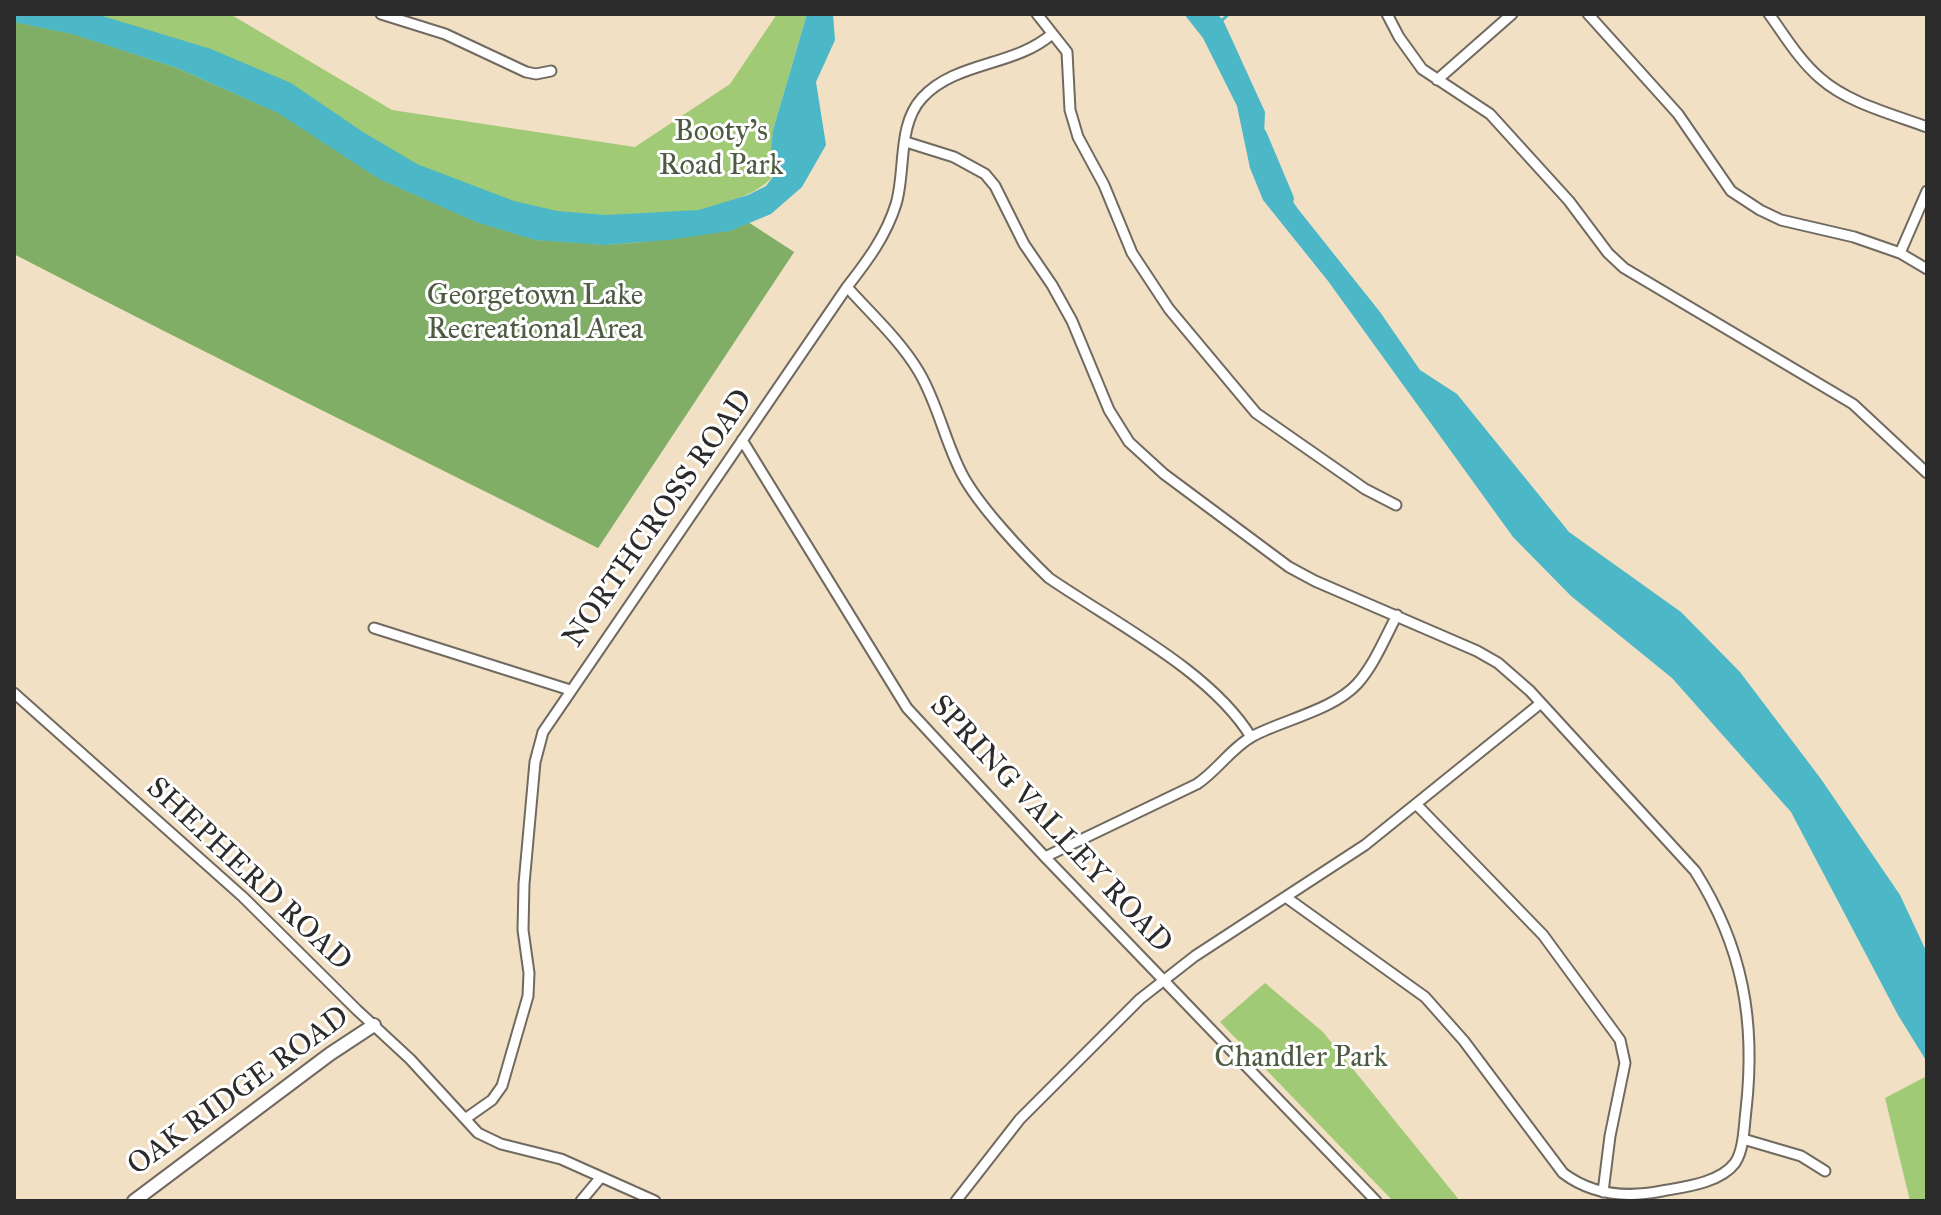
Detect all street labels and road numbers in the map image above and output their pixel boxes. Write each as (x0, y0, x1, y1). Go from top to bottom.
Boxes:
street label: NORTHCROSS ROAD (556, 383, 762, 655)
street label: SPRING VALLEY ROAD (921, 689, 1179, 961)
street label: SHEPHERD ROAD (138, 771, 358, 979)
street label: OAK RIDGE ROAD (121, 1000, 357, 1184)

